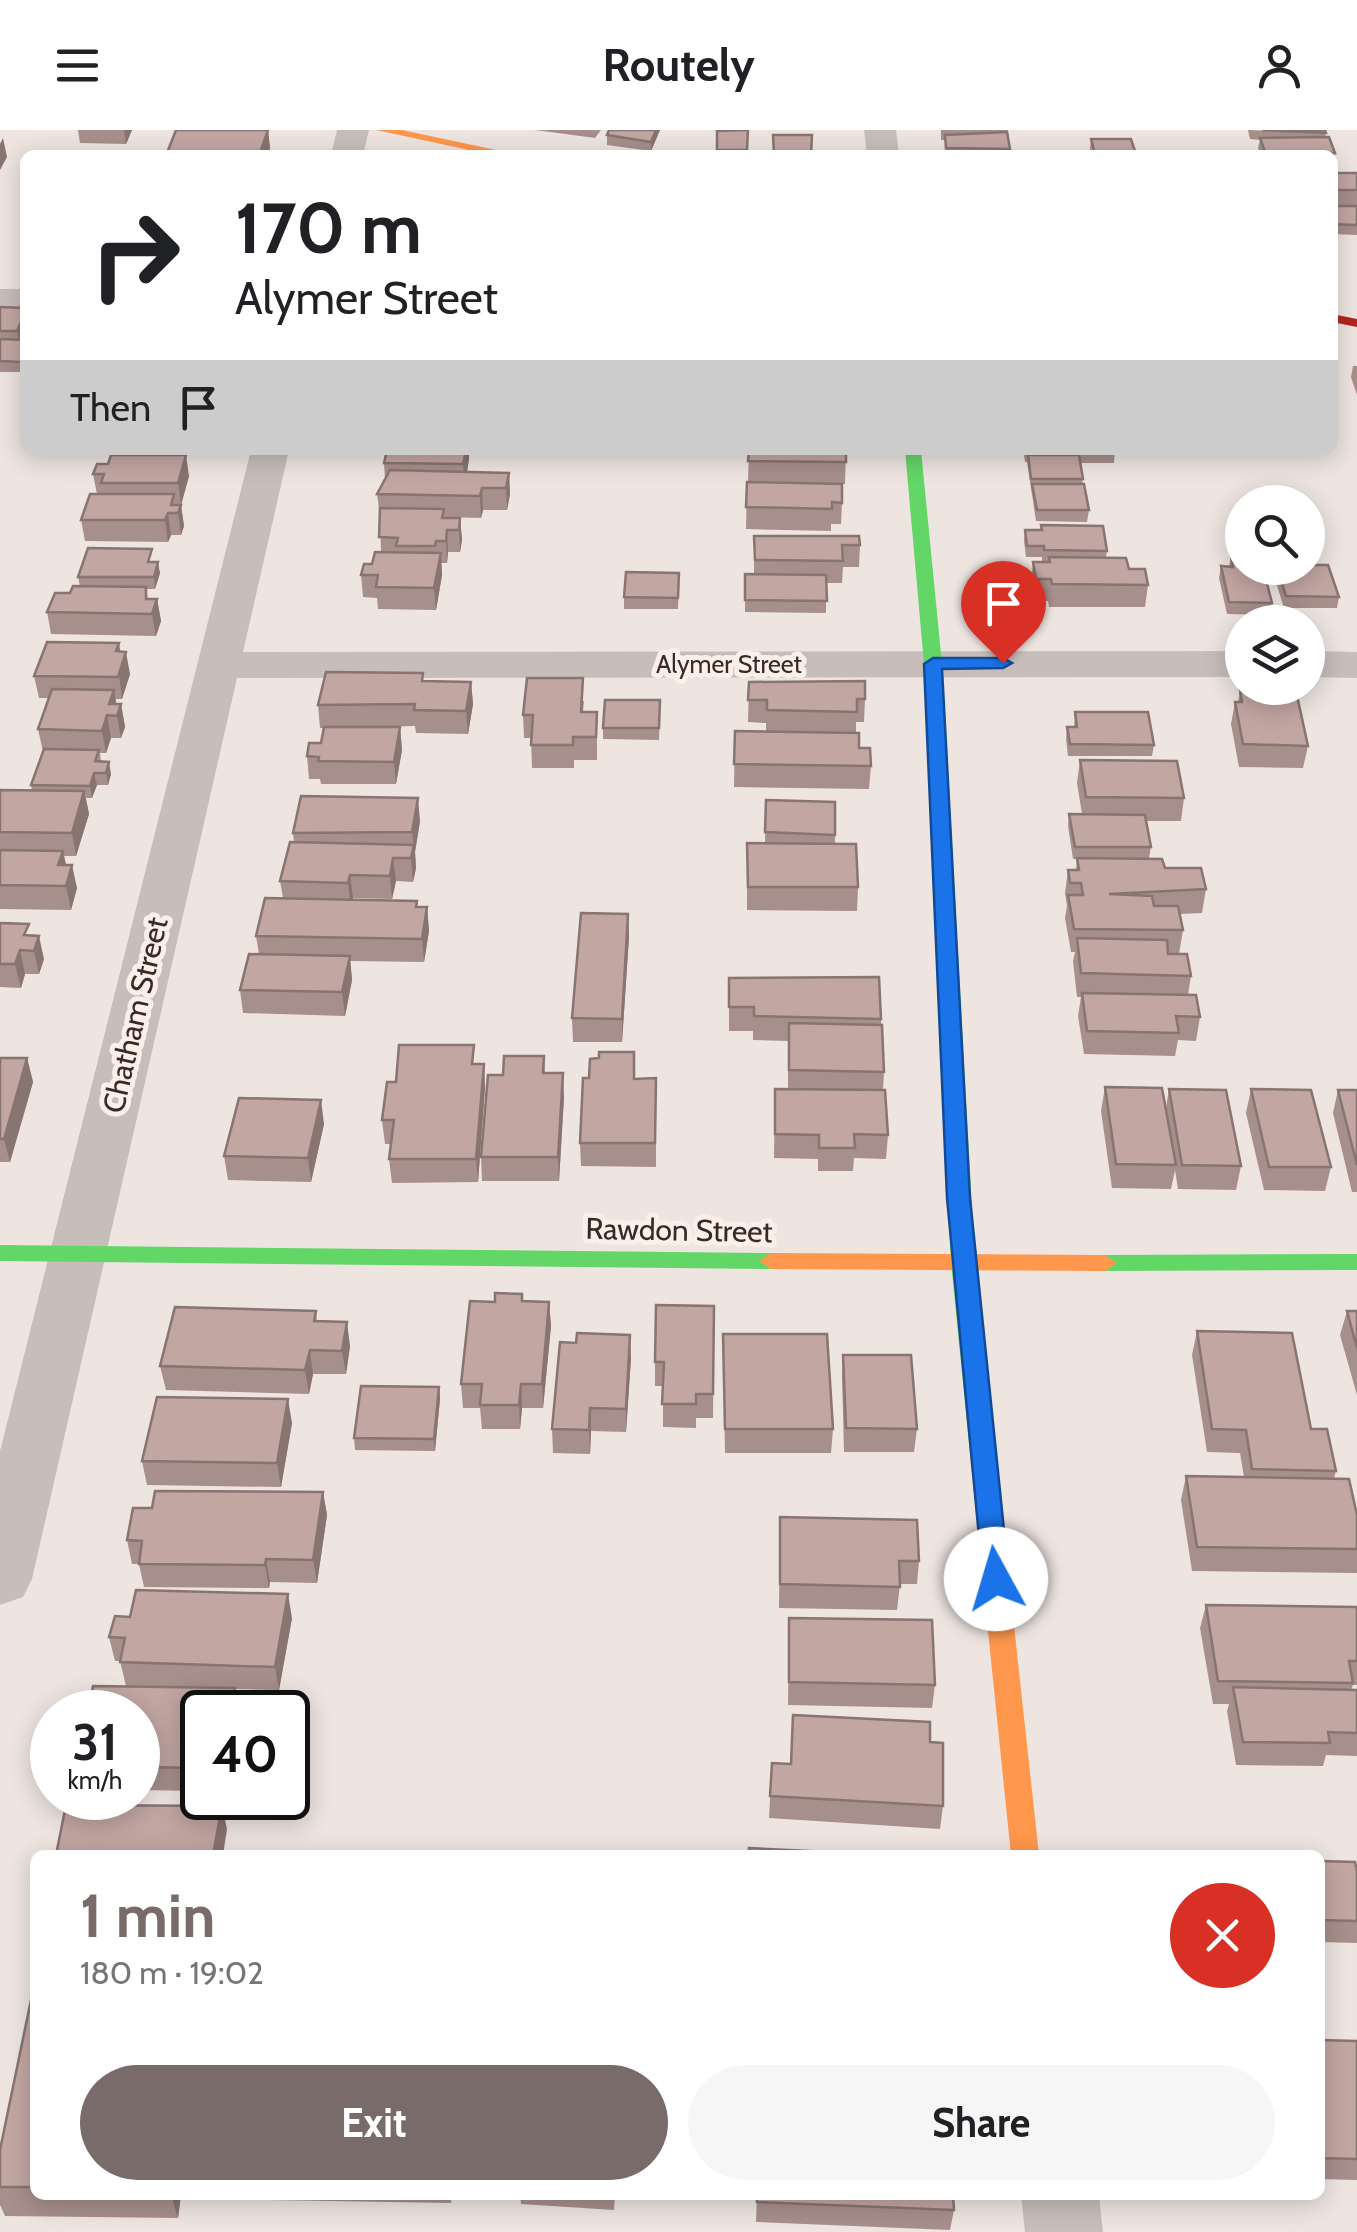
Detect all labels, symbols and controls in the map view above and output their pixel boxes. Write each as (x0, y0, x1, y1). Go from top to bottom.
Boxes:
icon: menu (50, 38, 105, 93)
text: Routely (602, 38, 755, 92)
icon: person (1252, 38, 1307, 93)
text: 170 m (235, 185, 422, 271)
icon: right (70, 190, 200, 320)
text: Alymer Street (235, 271, 498, 325)
icon: arrive (171, 380, 226, 435)
text: Then (70, 384, 151, 431)
map controls (1225, 485, 1325, 705)
button: search (1225, 485, 1325, 585)
pin (961, 561, 1046, 664)
icon: arrive (976, 576, 1031, 631)
button: layers (1225, 605, 1325, 705)
street label: Alymer Street (656, 649, 803, 679)
street label: Chatham Street (95, 914, 175, 1116)
street label: Rawdon Street (585, 1210, 773, 1250)
position arrow (944, 1527, 1048, 1631)
speed limit sign: 40 (180, 1690, 310, 1820)
text: 31 (72, 1712, 118, 1773)
text: km/h (68, 1765, 122, 1795)
text: 1 min (80, 1879, 215, 1952)
button: close (1170, 1883, 1275, 1988)
text: 180 m · 19:02 (80, 1953, 264, 1992)
button: Exit (80, 2065, 668, 2180)
button: Share (688, 2065, 1275, 2180)

